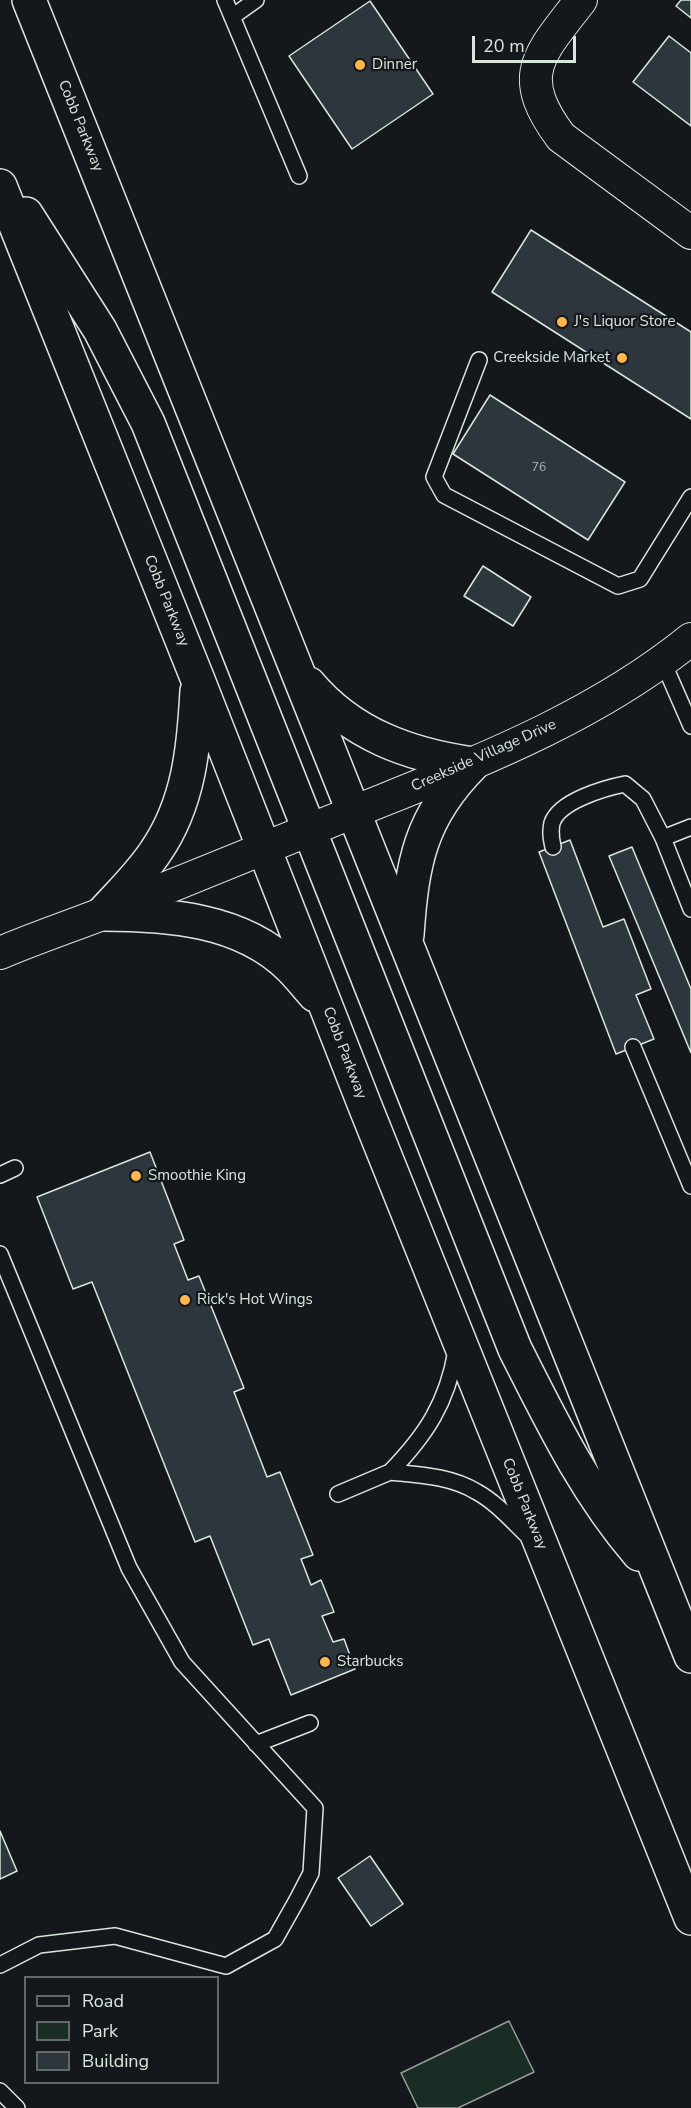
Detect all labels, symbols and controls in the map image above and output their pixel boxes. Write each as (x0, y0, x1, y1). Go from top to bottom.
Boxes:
scale bar (475, 24, 578, 62)
text: 20 m (483, 34, 525, 58)
place label: Dinner (372, 56, 417, 74)
marker: Dinner (353, 58, 367, 72)
street label: Cobb Parkway (53, 78, 107, 174)
place label: J's Liquor Store (574, 313, 676, 331)
marker: J's Liquor Store (555, 315, 569, 329)
place label: Creekside Market (493, 349, 610, 367)
marker: Creekside Market (615, 351, 629, 365)
house number: 76 (532, 461, 546, 475)
street label: Cobb Parkway (139, 553, 193, 649)
street label: Creekside Village Drive (409, 716, 559, 796)
street label: Cobb Parkway (318, 1004, 370, 1102)
place label: Smoothie King (148, 1167, 246, 1185)
marker: Smoothie King (129, 1169, 143, 1183)
place label: Rick's Hot Wings (197, 1291, 313, 1309)
marker: Rick's Hot Wings (178, 1293, 192, 1307)
street label: Cobb Parkway (497, 1456, 551, 1552)
place label: Starbucks (337, 1653, 403, 1671)
marker: Starbucks (318, 1655, 332, 1669)
legend (24, 1976, 219, 2084)
text: Road (82, 1989, 124, 2013)
text: Park (82, 2019, 118, 2043)
text: Building (82, 2049, 149, 2073)

